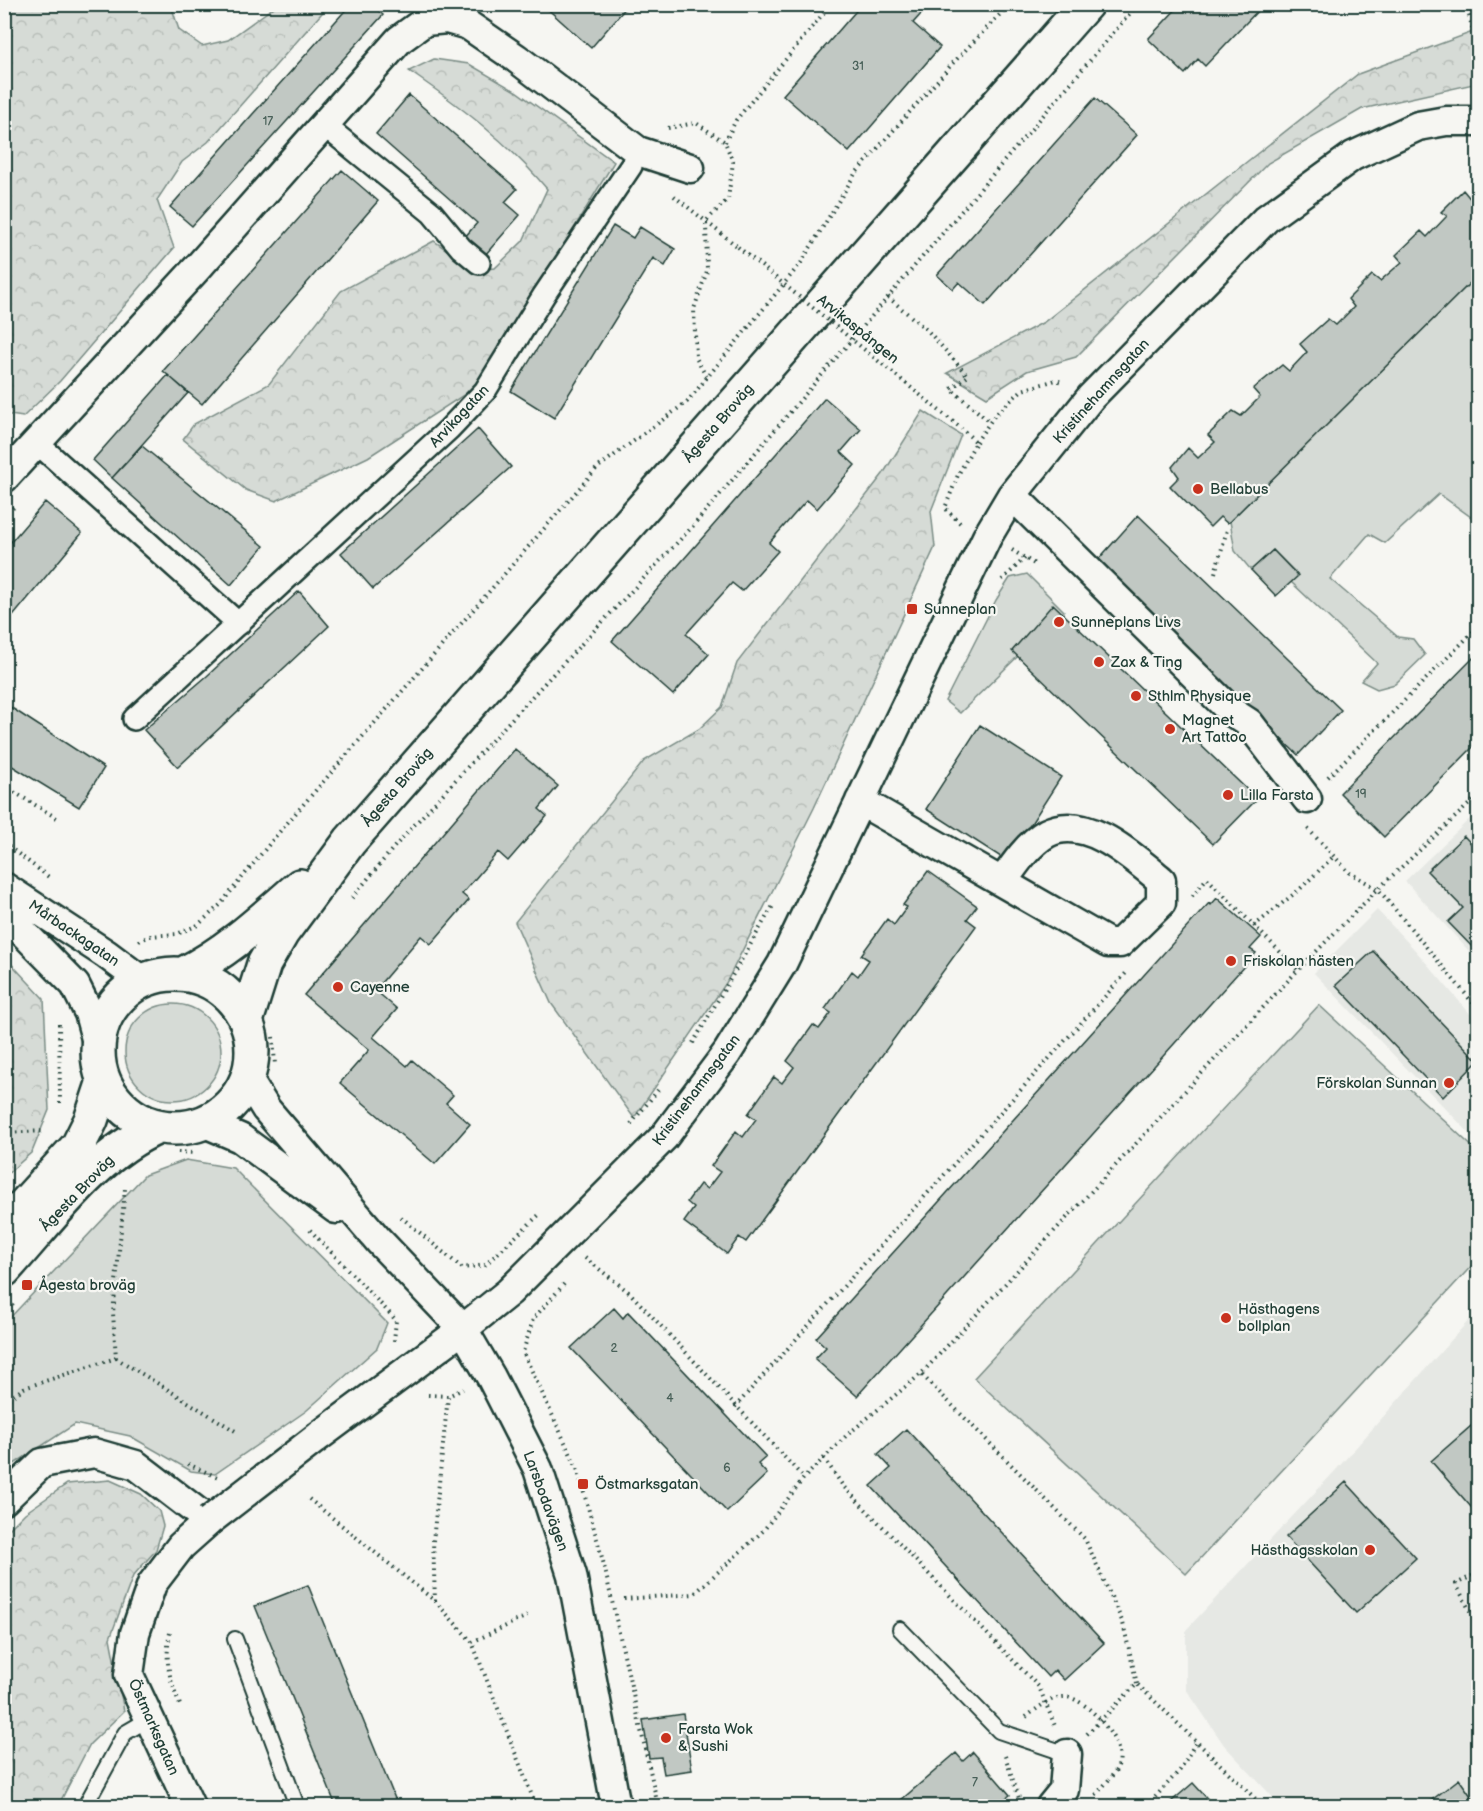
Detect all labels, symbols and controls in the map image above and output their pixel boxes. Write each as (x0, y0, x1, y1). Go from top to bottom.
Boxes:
house number: 31 (852, 59, 864, 74)
house number: 17 (263, 114, 273, 129)
street label: Arvikaspången (813, 291, 903, 368)
street label: Kristinehamnsgatan (1049, 335, 1154, 448)
street label: Ågesta Broväg (678, 379, 758, 467)
street label: Arvikagatan (425, 381, 493, 452)
place label: Bellabus (1210, 480, 1269, 499)
marker: Bellabus (1191, 482, 1205, 496)
place label: Sunneplan (924, 600, 996, 619)
marker: Sunneplan (905, 602, 919, 616)
place label: Sunneplans Livs (1071, 613, 1181, 632)
marker: Sunneplans Livs (1052, 615, 1066, 629)
place label: Zax & Ting (1110, 653, 1182, 672)
marker: Zax & Ting (1092, 655, 1106, 669)
place label: Sthlm Physique (1148, 687, 1251, 706)
marker: Sthlm Physique (1129, 689, 1143, 703)
place label: Magnet Art Tattoo (1182, 711, 1247, 747)
marker: Magnet Art Tattoo (1163, 722, 1177, 736)
street label: Ågesta Broväg (357, 743, 437, 831)
place label: Lilla Farsta (1240, 786, 1314, 805)
house number: 19 (1355, 787, 1367, 802)
marker: Lilla Farsta (1221, 788, 1235, 802)
street label: Mårbackagatan (25, 896, 123, 971)
place label: Friskolan hästen (1243, 952, 1354, 971)
marker: Friskolan hästen (1224, 954, 1238, 968)
place label: Cayenne (350, 978, 410, 997)
marker: Cayenne (331, 980, 345, 994)
street label: Kristinehamnsgatan (648, 1031, 745, 1150)
place label: Förskolan Sunnan (1316, 1074, 1437, 1093)
marker: Förskolan Sunnan (1442, 1076, 1456, 1090)
street label: Ågesta Broväg (36, 1151, 118, 1235)
place label: Ågesta broväg (39, 1275, 136, 1295)
marker: Ågesta broväg (20, 1278, 34, 1292)
place label: Hästhagens bollplan (1238, 1300, 1320, 1336)
marker: Hästhagens bollplan (1219, 1311, 1233, 1325)
house number: 2 (610, 1341, 618, 1356)
house number: 4 (666, 1391, 674, 1406)
street label: Larsbodavägen (519, 1449, 572, 1554)
house number: 6 (723, 1461, 731, 1476)
place label: Östmarksgatan (595, 1475, 698, 1494)
marker: Östmarksgatan (576, 1477, 590, 1491)
place label: Hästhagsskolan (1250, 1541, 1358, 1560)
marker: Hästhagsskolan (1363, 1543, 1377, 1557)
street label: Östmarksgatan (124, 1676, 183, 1778)
place label: Farsta Wok & Sushi (678, 1720, 753, 1756)
marker: Farsta Wok & Sushi (659, 1731, 673, 1745)
house number: 7 (972, 1775, 978, 1790)

